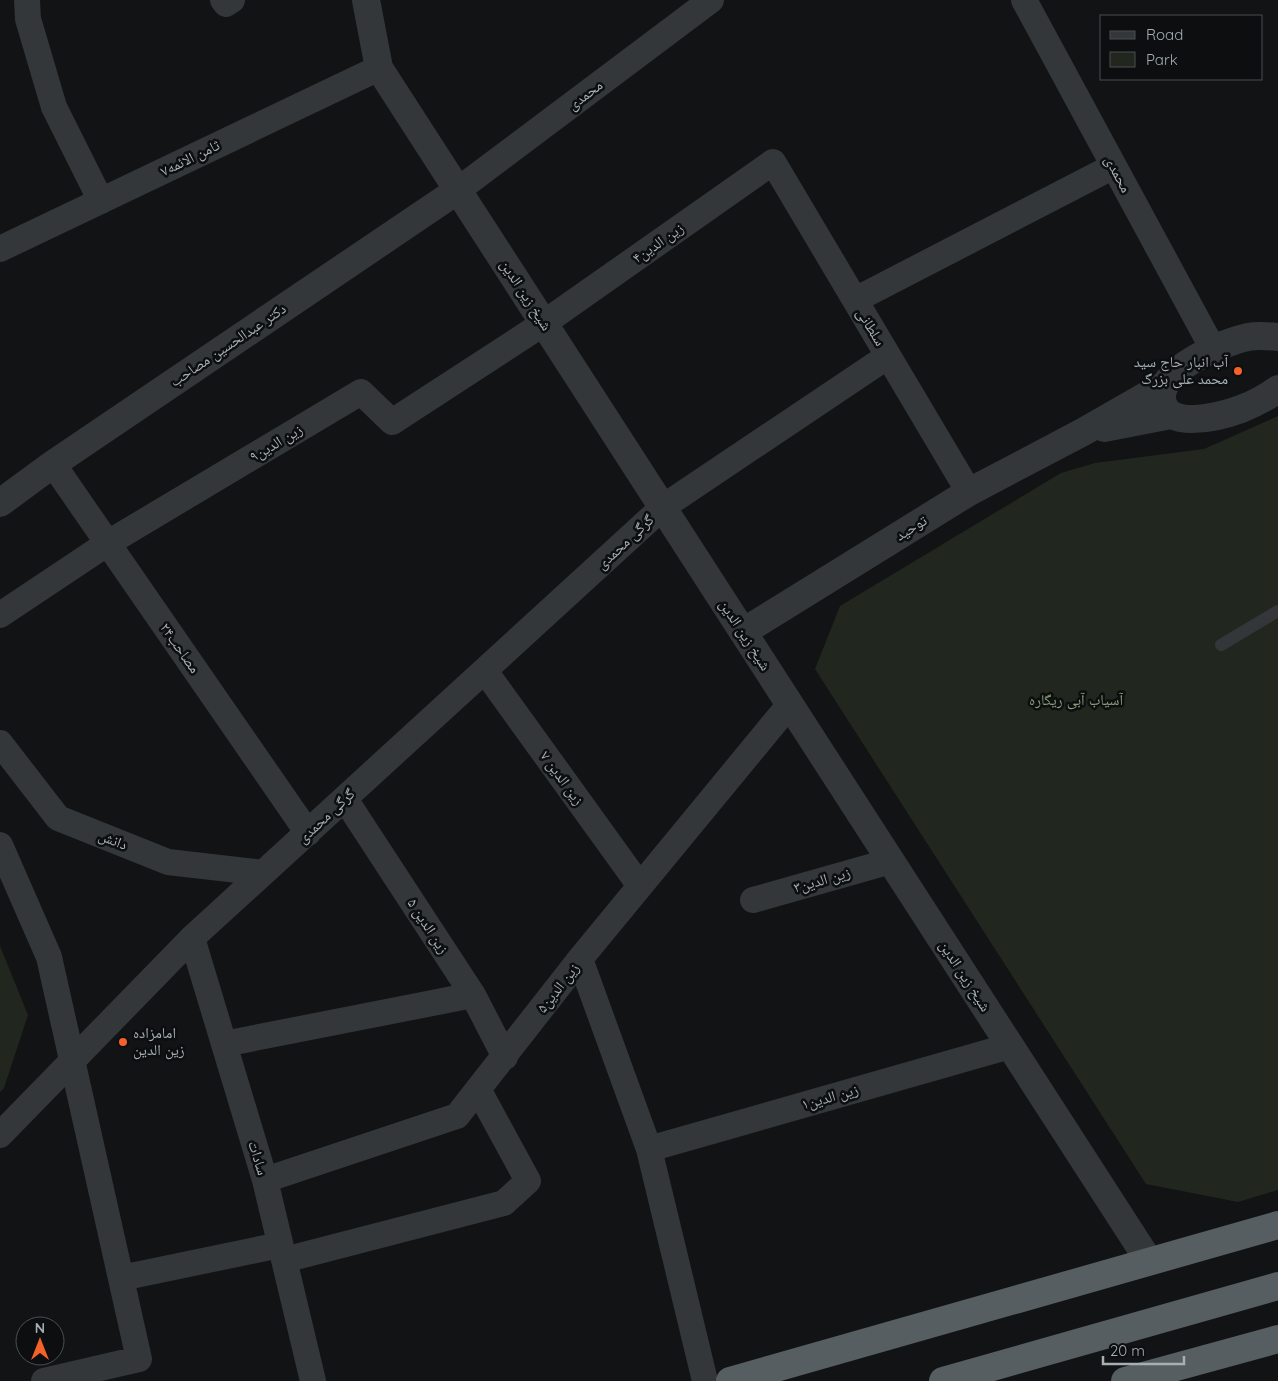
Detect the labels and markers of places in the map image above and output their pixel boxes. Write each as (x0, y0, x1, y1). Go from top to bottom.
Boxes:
place label: آب انبار حاج سید محمد علی بزرگ (1134, 352, 1229, 389)
marker: آب انبار حاج سید محمد علی بزرگ (1232, 365, 1244, 377)
place label: امامزاده زین الدین (133, 1023, 185, 1060)
marker: امامزاده زین الدین (117, 1036, 129, 1048)

